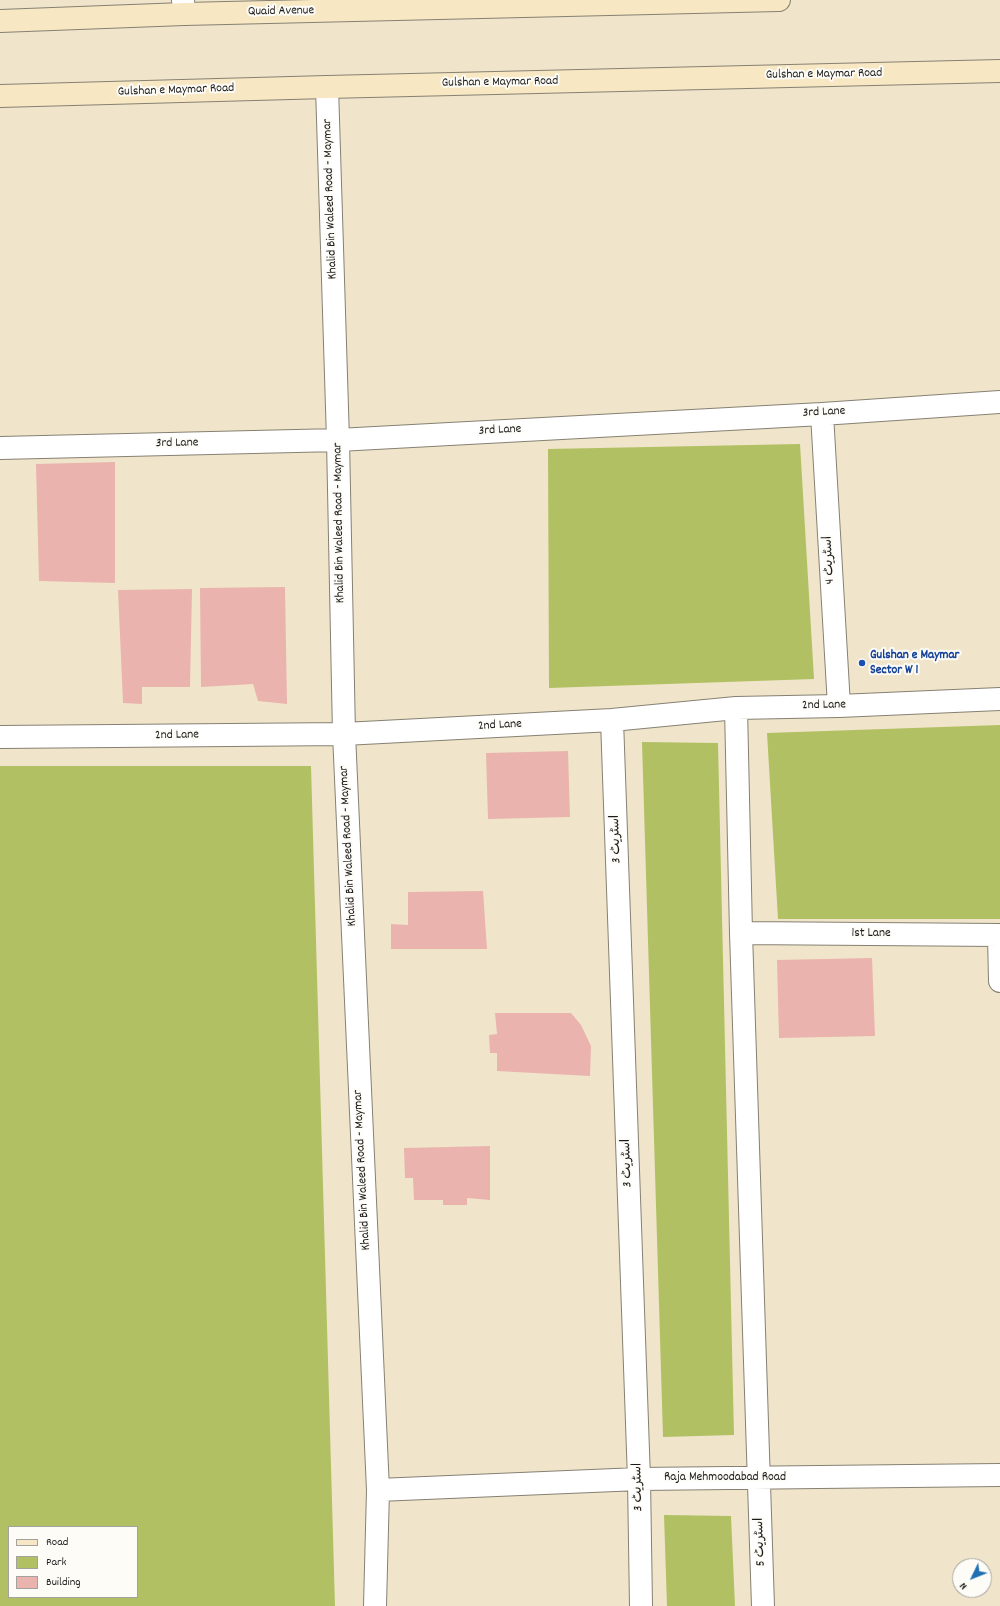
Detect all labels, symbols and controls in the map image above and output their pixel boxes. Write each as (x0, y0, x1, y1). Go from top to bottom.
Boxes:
street label: Quaid Avenue (248, 4, 314, 20)
street label: Gulshan e Maymar Road (766, 66, 882, 84)
street label: Gulshan e Maymar Road (442, 74, 558, 92)
street label: Gulshan e Maymar Road (117, 81, 235, 101)
street label: Khalid Bin Waleed Road - Maymar (320, 118, 342, 280)
street label: 3rd Lane (802, 404, 846, 422)
street label: 3rd Lane (478, 422, 522, 440)
street label: 3rd Lane (155, 436, 199, 452)
street label: Khalid Bin Waleed Road - Maymar (331, 442, 349, 604)
street label: اسٹریٹ 4 (821, 536, 839, 584)
place label: Gulshan e Maymar Sector W 1 (870, 648, 959, 679)
marker: Gulshan e Maymar Sector W 1 (857, 658, 867, 668)
street label: 2nd Lane (802, 698, 846, 714)
street label: 2nd Lane (478, 717, 522, 735)
street label: 2nd Lane (155, 728, 199, 744)
street label: Khalid Bin Waleed Road - Maymar (337, 765, 361, 927)
street label: اسٹریٹ 3 (608, 815, 626, 863)
street label: 1st Lane (851, 926, 891, 942)
street label: Khalid Bin Waleed Road - Maymar (351, 1089, 375, 1251)
street label: اسٹریٹ 3 (619, 1139, 637, 1187)
street label: اسٹریٹ 3 (631, 1463, 647, 1511)
street label: Raja Mehmoodabad Road (664, 1470, 786, 1486)
street label: اسٹریٹ 5 (752, 1517, 770, 1567)
legend (8, 1526, 138, 1598)
text: Road (46, 1534, 68, 1551)
text: Park (46, 1554, 66, 1571)
north arrow (952, 1558, 992, 1598)
text: Building (46, 1574, 81, 1591)
text: N (956, 1578, 972, 1593)

